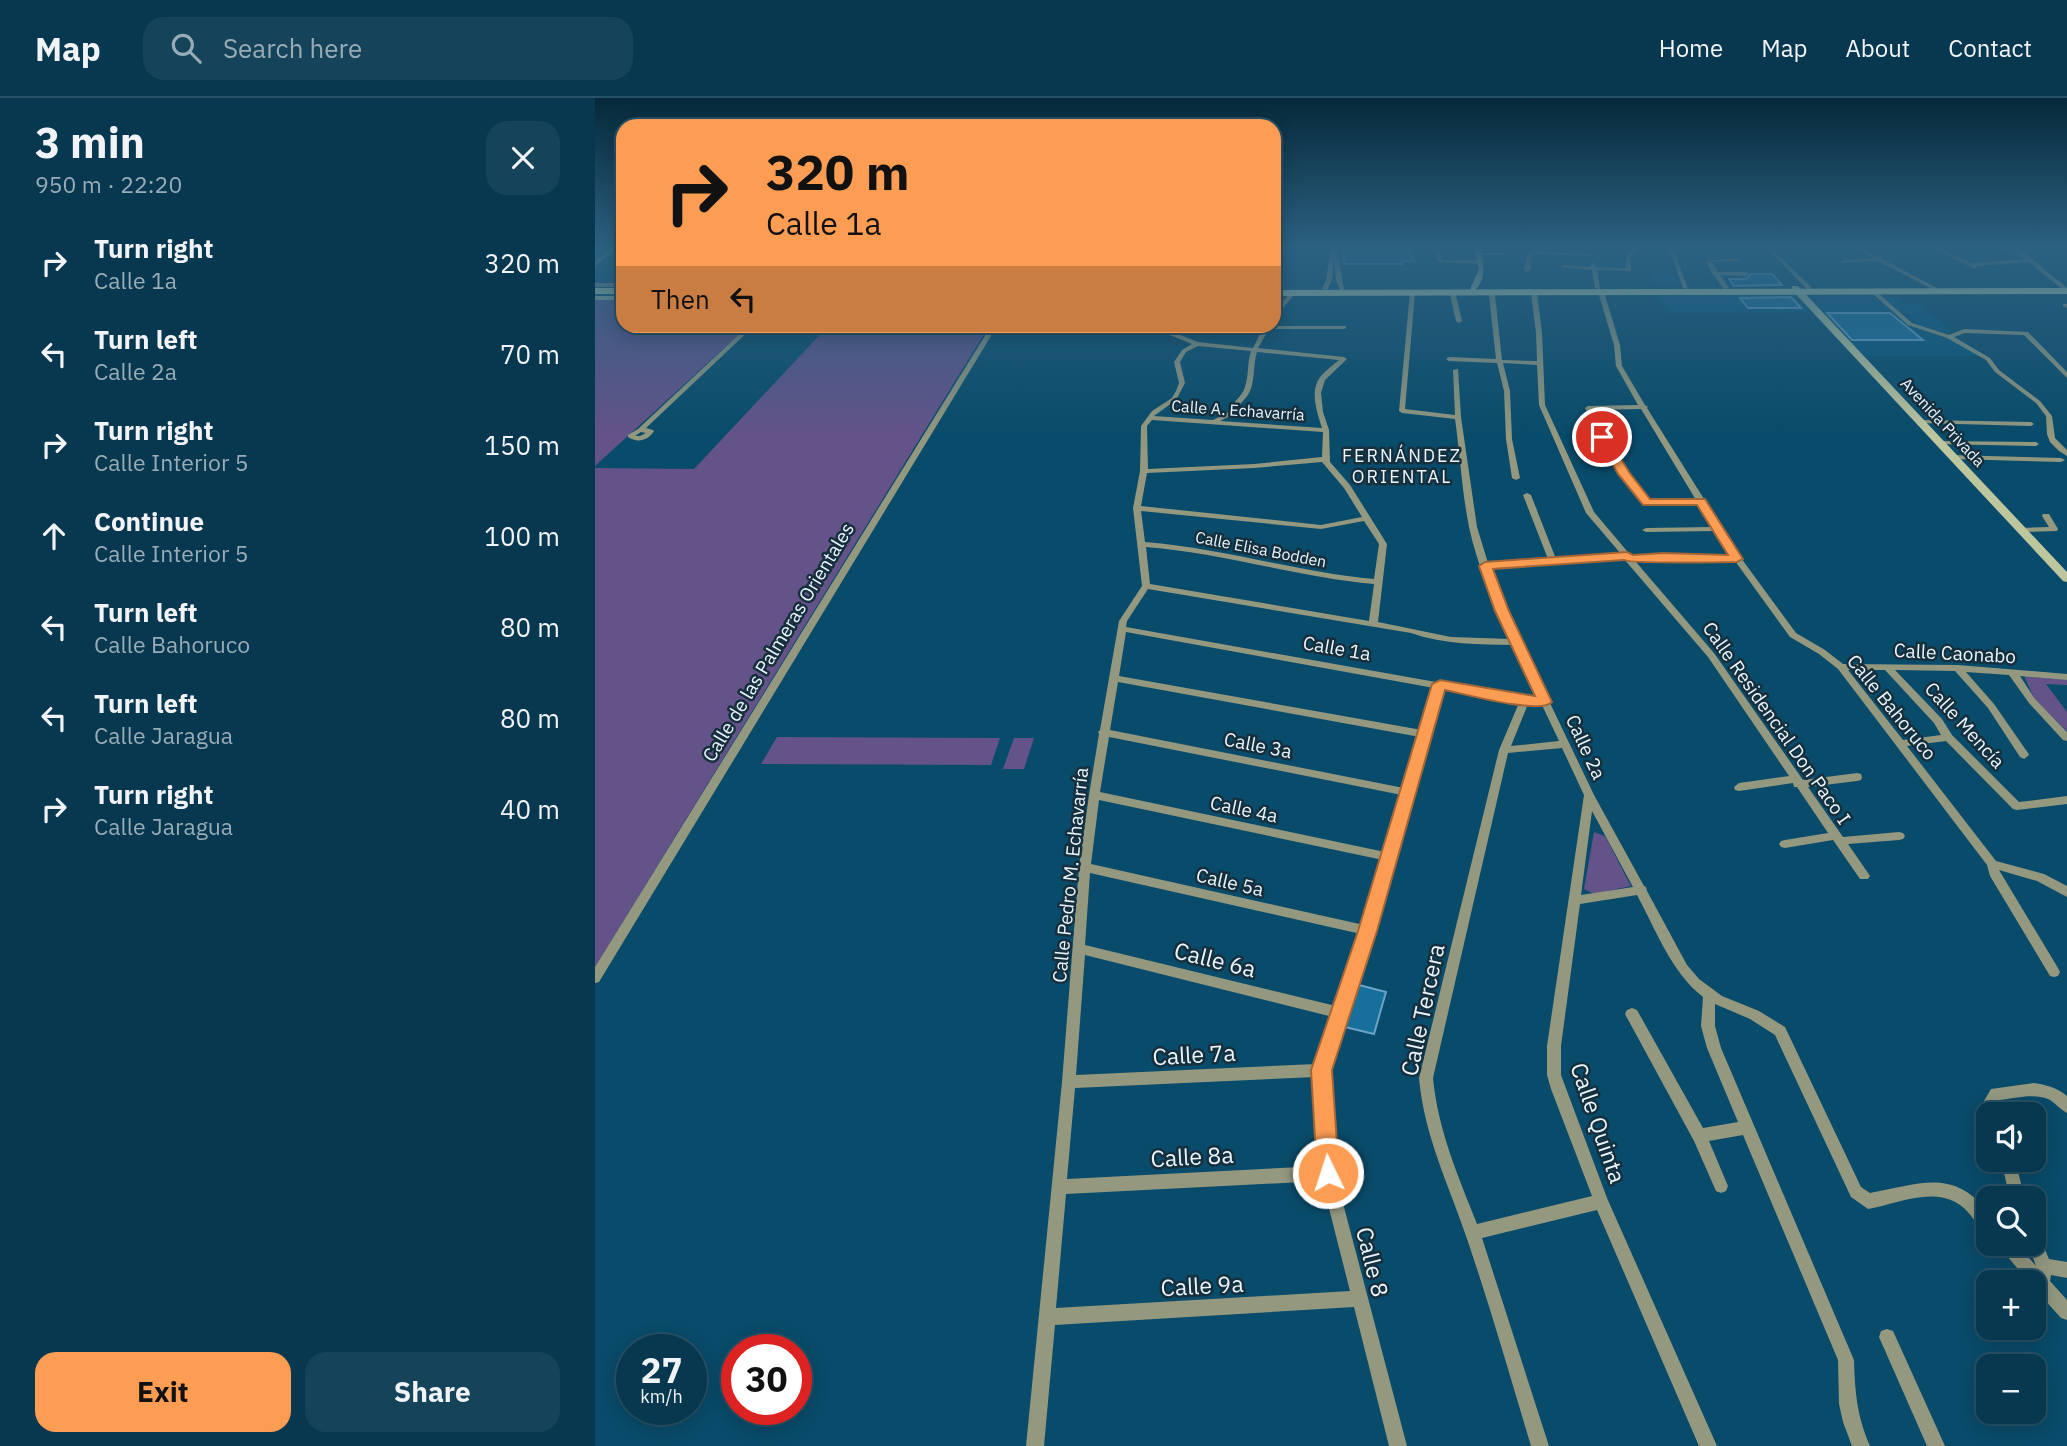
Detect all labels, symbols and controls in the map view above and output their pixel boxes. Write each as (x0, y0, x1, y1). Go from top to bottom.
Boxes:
search box (143, 17, 633, 80)
text: Map (35, 27, 101, 70)
icon: search (167, 29, 205, 67)
text: Search here (223, 31, 362, 65)
text: Home (1659, 32, 1723, 64)
text: Map (1761, 32, 1807, 64)
text: About (1845, 32, 1910, 64)
text: Contact (1948, 32, 2032, 64)
text: 3 min (35, 115, 145, 170)
button: close (486, 121, 560, 195)
text: 320 m (766, 140, 910, 203)
icon: right (651, 147, 742, 238)
text: 950 m · 22:20 (35, 169, 182, 199)
text: Calle 1a (766, 202, 882, 244)
text: Turn right (94, 231, 213, 265)
icon: right (35, 244, 73, 282)
text: 320 m (484, 246, 560, 280)
text: Calle 1a (94, 265, 177, 295)
icon: left (724, 280, 762, 318)
text: Then (651, 282, 710, 316)
text: Turn left (94, 322, 197, 356)
icon: left (35, 335, 73, 373)
text: 70 m (500, 337, 560, 371)
text: Calle 2a (94, 356, 177, 386)
street label: Avenida Privada (1897, 373, 1990, 471)
street label: Calle A. Echavarría (1171, 395, 1306, 425)
pin (1572, 407, 1632, 467)
text: Turn right (94, 413, 213, 447)
icon: arrive (1583, 418, 1621, 456)
icon: right (35, 426, 73, 464)
text: 150 m (484, 428, 560, 462)
district label: FERNÁNDEZ ORIENTAL (1342, 444, 1462, 488)
text: Calle Interior 5 (94, 447, 249, 477)
text: Continue (94, 504, 204, 538)
icon: ahead (35, 517, 73, 555)
street label: Calle de las Palmeras Orientales (697, 518, 859, 766)
text: 100 m (484, 519, 560, 553)
street label: Calle Elisa Bodden (1194, 526, 1328, 572)
text: Calle Interior 5 (94, 538, 249, 568)
text: Turn left (94, 595, 197, 629)
icon: left (35, 608, 73, 646)
text: 80 m (500, 610, 560, 644)
street label: Calle Residencial Don Paco I (1698, 617, 1856, 829)
text: Calle Bahoruco (94, 629, 250, 659)
street label: Calle 1a (1301, 630, 1373, 666)
street label: Calle Caonabo (1893, 638, 2017, 668)
street label: Calle Bahoruco (1842, 649, 1942, 765)
street label: Calle Mencía (1920, 677, 2010, 773)
text: Turn left (94, 686, 197, 720)
icon: left (35, 699, 73, 737)
text: 80 m (500, 701, 560, 735)
street label: Calle 2a (1561, 711, 1611, 783)
text: Calle Jaragua (94, 720, 233, 750)
street label: Calle 3a (1222, 727, 1294, 763)
street label: Calle Pedro M. Echavarría (1047, 766, 1093, 984)
text: Turn right (94, 777, 213, 811)
icon: right (35, 790, 73, 828)
street label: Calle 4a (1208, 790, 1280, 828)
text: 40 m (500, 792, 560, 826)
text: Calle Jaragua (94, 811, 233, 841)
street label: Calle 5a (1194, 863, 1266, 901)
street label: Calle 6a (1171, 934, 1259, 984)
street label: Calle Tercera (1393, 941, 1451, 1079)
street label: Calle 7a (1152, 1037, 1236, 1071)
street label: Calle Quinta (1564, 1058, 1634, 1187)
map controls (1976, 1102, 2046, 1424)
button: sound (1976, 1102, 2046, 1172)
position arrow (1291, 1136, 1365, 1210)
street label: Calle 8a (1150, 1139, 1234, 1173)
button: search (1976, 1186, 2046, 1256)
street label: Calle 8 (1350, 1224, 1396, 1300)
street label: Calle 9a (1160, 1268, 1244, 1302)
button: + (1976, 1270, 2046, 1340)
speed limit sign: 30 (721, 1334, 812, 1425)
text: 27 (640, 1347, 683, 1393)
button: Exit (35, 1352, 291, 1432)
button: Share (305, 1352, 560, 1432)
button: − (1976, 1354, 2046, 1424)
text: km/h (640, 1385, 683, 1408)

